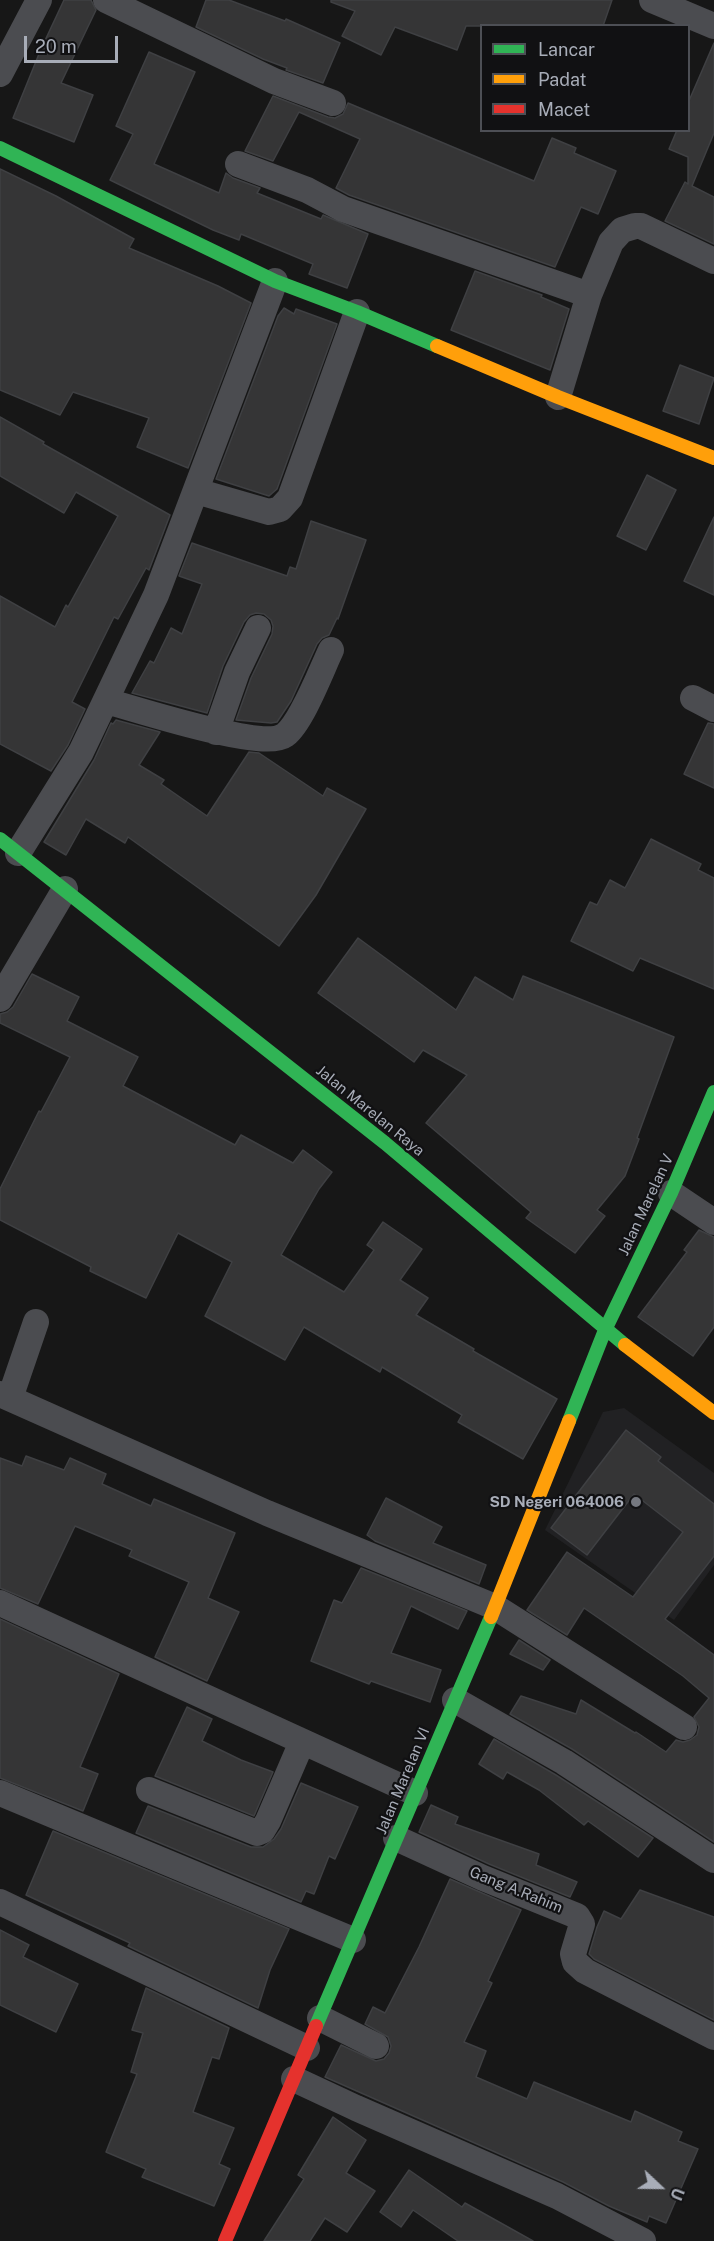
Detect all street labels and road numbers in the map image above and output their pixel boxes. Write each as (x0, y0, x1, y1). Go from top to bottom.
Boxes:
street label: Jalan Marelan Raya (312, 1062, 428, 1160)
street label: Jalan Marelan V (615, 1151, 677, 1259)
street label: Jalan Marelan VI (372, 1725, 434, 1837)
street label: Gang A.Rahim (467, 1863, 565, 1917)

